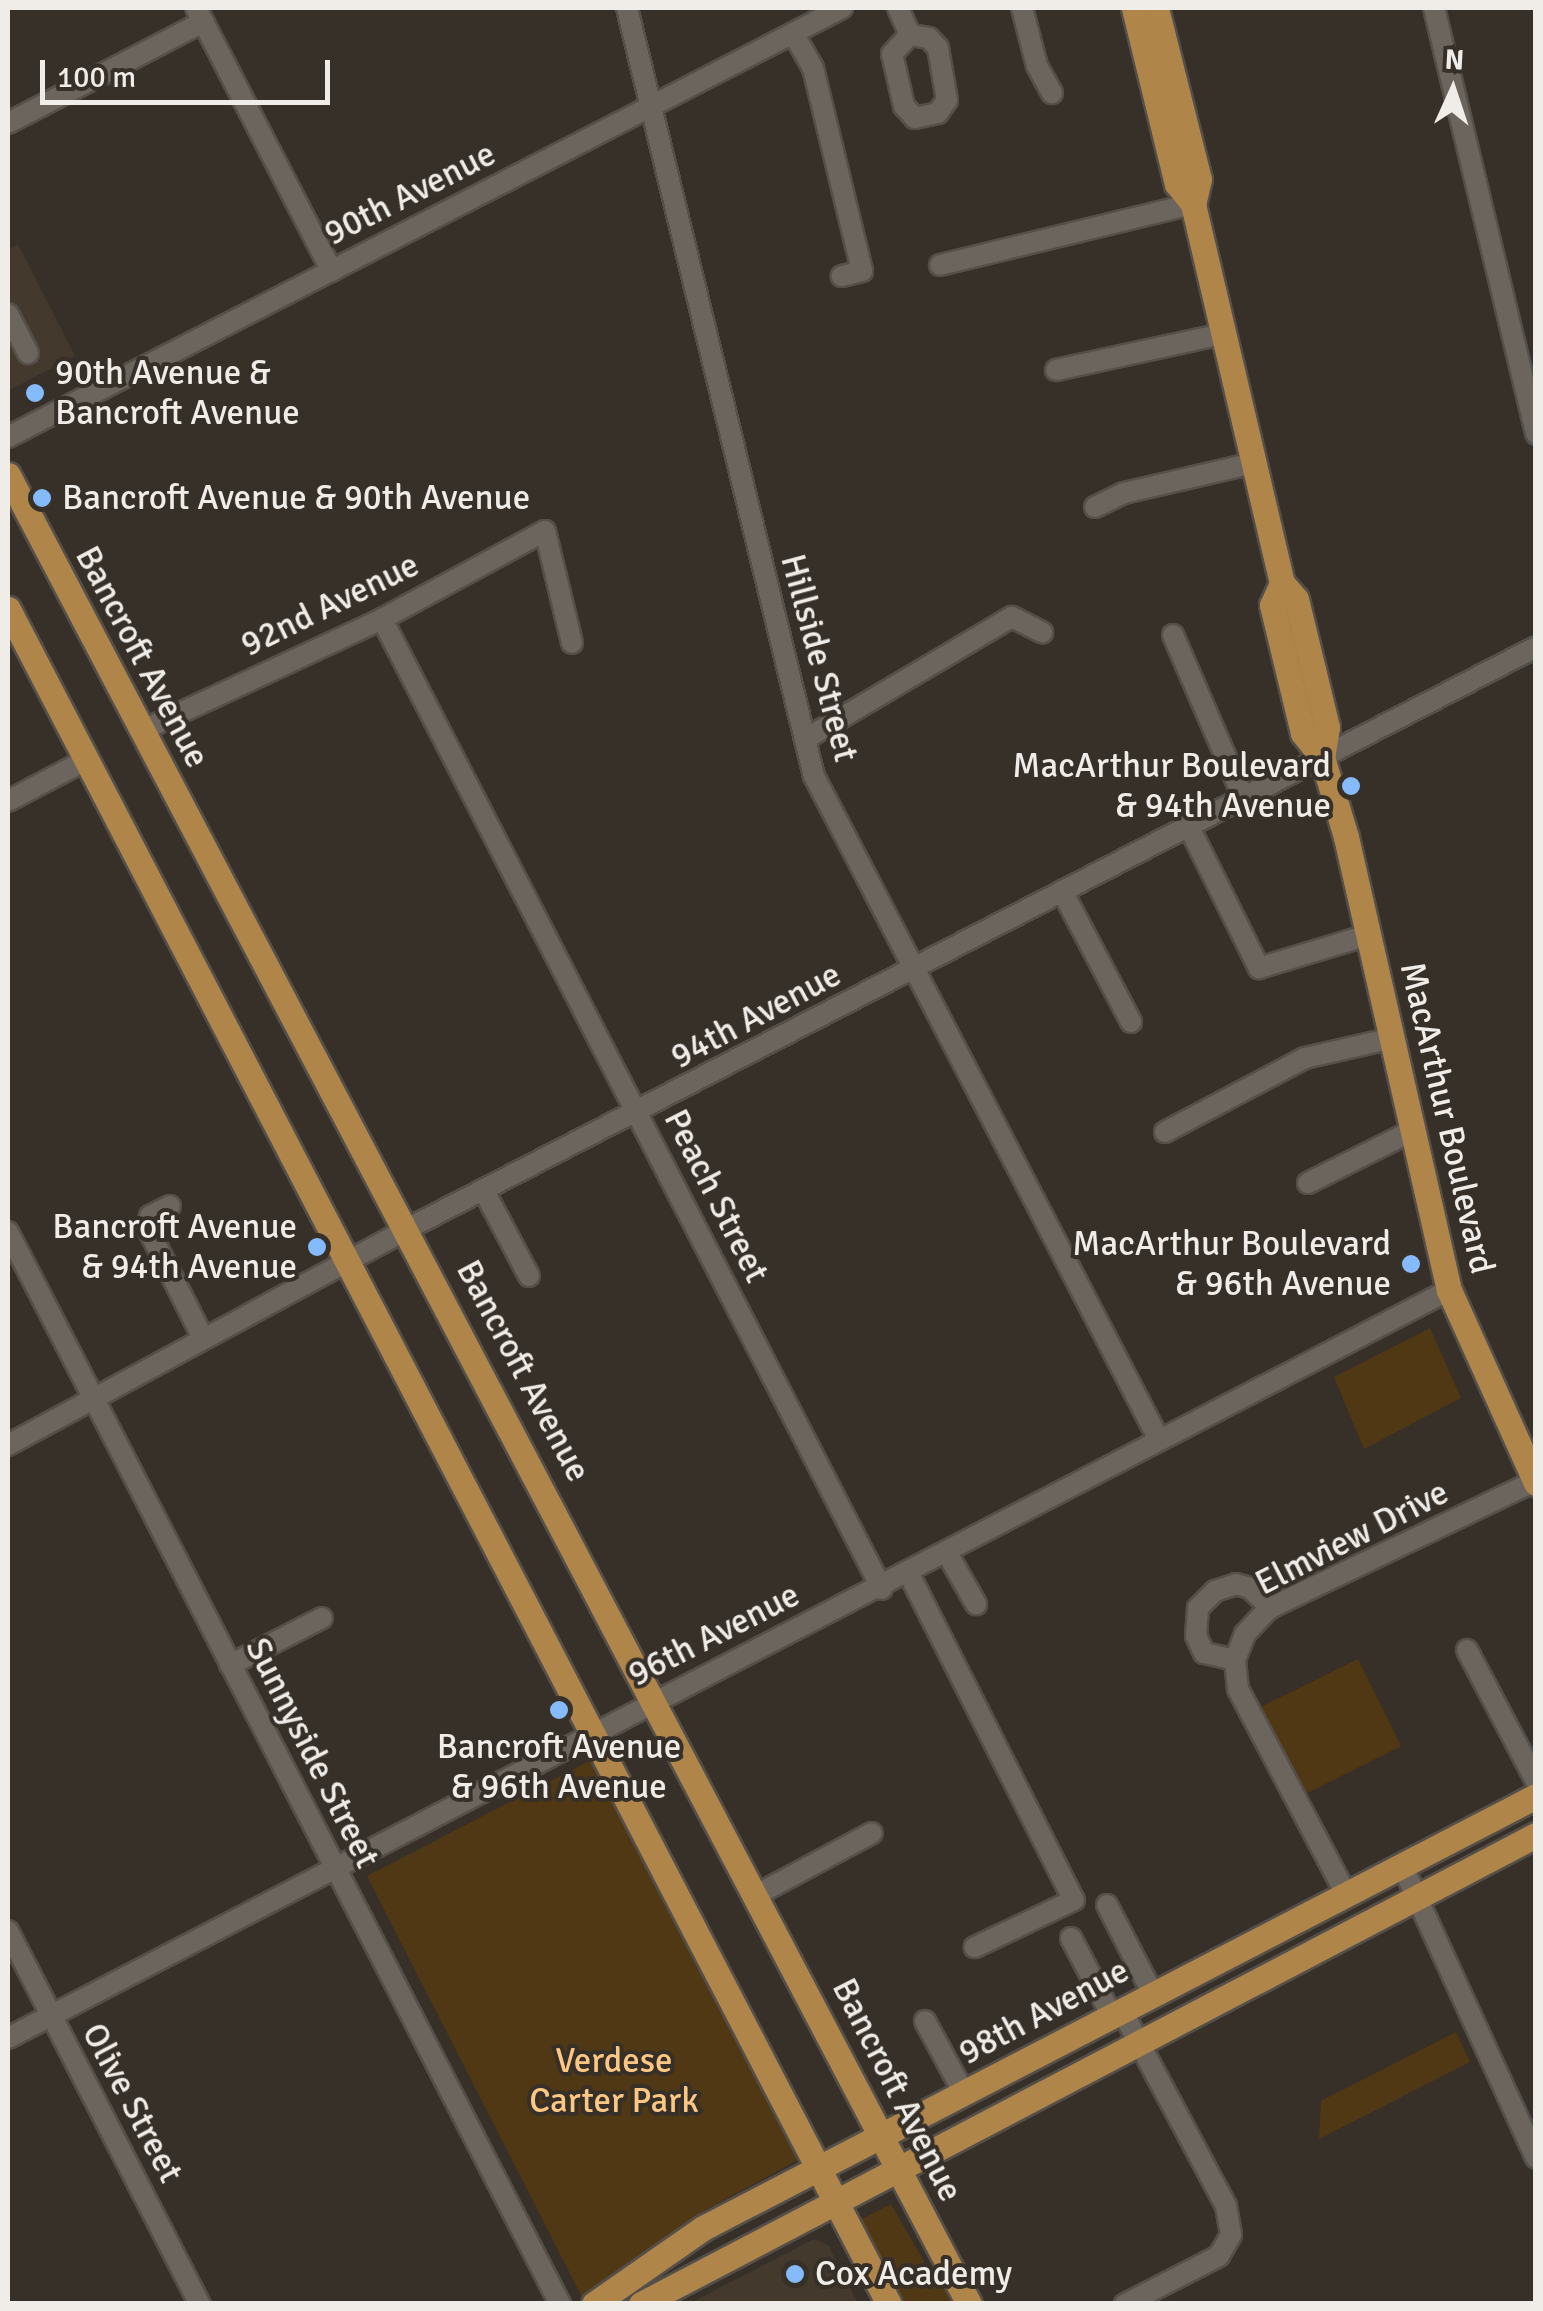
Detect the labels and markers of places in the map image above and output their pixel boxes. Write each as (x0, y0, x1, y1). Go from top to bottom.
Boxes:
place label: 90th Avenue & Bancroft Avenue (55, 352, 300, 434)
marker: 90th Avenue & Bancroft Avenue (24, 382, 46, 404)
place label: Bancroft Avenue & 90th Avenue (62, 477, 530, 519)
marker: Bancroft Avenue & 90th Avenue (31, 487, 53, 509)
place label: MacArthur Boulevard & 94th Avenue (1012, 745, 1331, 827)
marker: MacArthur Boulevard & 94th Avenue (1340, 775, 1362, 797)
place label: Bancroft Avenue & 94th Avenue (52, 1206, 297, 1288)
place label: MacArthur Boulevard & 96th Avenue (1072, 1223, 1391, 1305)
marker: Bancroft Avenue & 94th Avenue (306, 1236, 328, 1258)
marker: MacArthur Boulevard & 96th Avenue (1400, 1253, 1422, 1275)
marker: Bancroft Avenue & 96th Avenue (548, 1699, 570, 1721)
place label: Bancroft Avenue & 96th Avenue (437, 1726, 681, 1808)
place label: Cox Academy (815, 2253, 1012, 2295)
marker: Cox Academy (784, 2263, 806, 2285)

